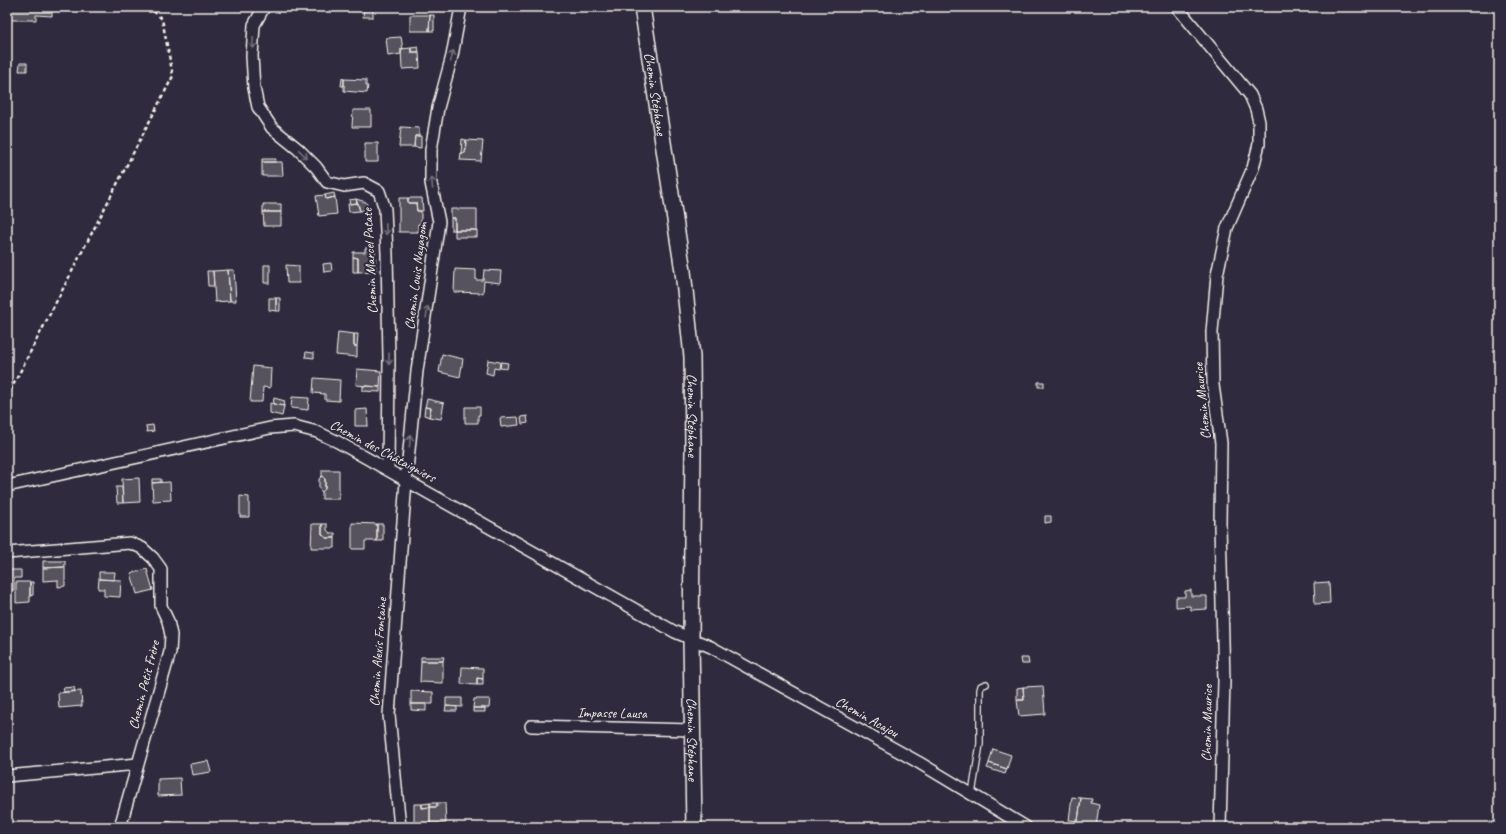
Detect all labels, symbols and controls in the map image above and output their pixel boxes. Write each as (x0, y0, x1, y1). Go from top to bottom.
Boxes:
one-way arrow (249, 36, 257, 49)
one-way arrow (448, 50, 456, 63)
street label: Chemin Stéphane (641, 51, 671, 138)
one-way arrow (298, 149, 308, 159)
one-way arrow (428, 177, 436, 190)
street label: Chemin Marcel Patate (359, 206, 381, 314)
street label: Chemin Louis Nayagom (401, 220, 431, 330)
one-way arrow (382, 222, 389, 235)
one-way arrow (423, 306, 431, 319)
one-way arrow (385, 352, 393, 365)
street label: Chemin Maurice (1189, 361, 1214, 440)
street label: Chemin Stéphane (684, 374, 702, 459)
street label: Chemin des Châtaigniers (327, 416, 440, 487)
one-way arrow (406, 435, 414, 448)
street label: Chemin Alexis Fontaine (366, 595, 390, 707)
street label: Chemin Petit Frère (125, 638, 164, 731)
street label: Chemin Maurice (1198, 683, 1216, 761)
street label: Chemin Acajou (833, 693, 902, 742)
street label: Chemin Stéphane (683, 697, 702, 783)
street label: Impasse Lausa (577, 704, 648, 722)

